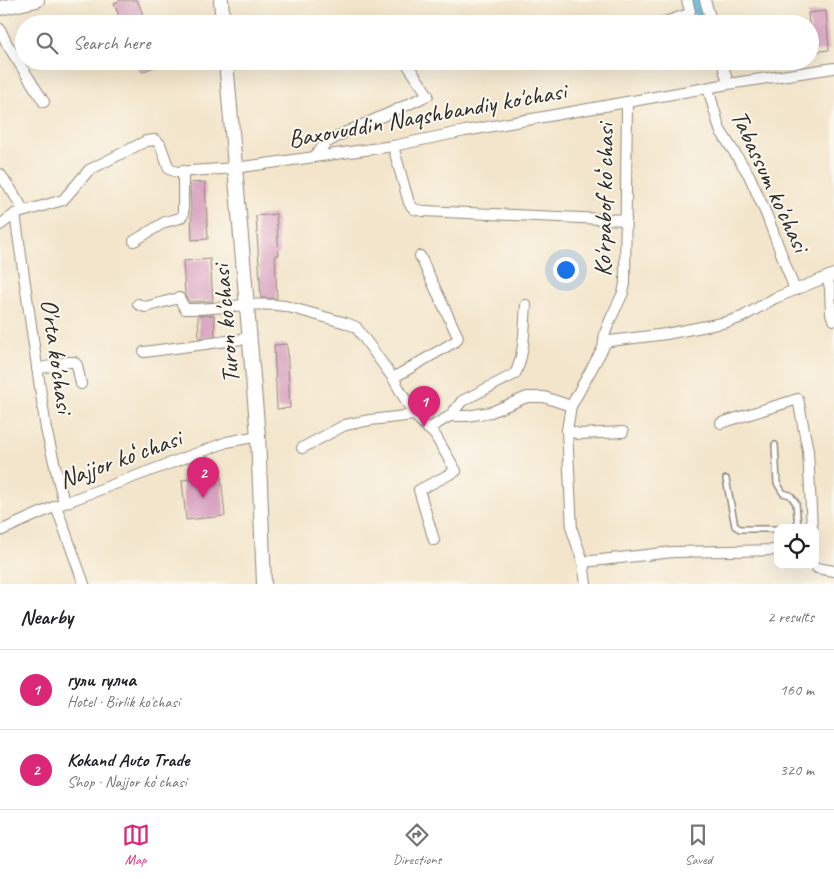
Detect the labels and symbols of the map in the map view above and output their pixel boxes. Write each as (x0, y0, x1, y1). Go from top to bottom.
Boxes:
street label: Baxovuddin Naqshbandiy ko'chasi (286, 74, 572, 155)
street label: Tabassum ko'chasi (723, 105, 818, 260)
street label: Ko'rpabof koʻchasi (587, 120, 621, 277)
your location (553, 257, 579, 283)
street label: Turon ko'chasi (205, 260, 247, 385)
street label: O'rta ko'chasi (33, 297, 81, 418)
pin: 1 (408, 386, 440, 427)
street label: Najjor koʻchasi (54, 421, 189, 496)
pin: 2 (187, 457, 219, 498)

